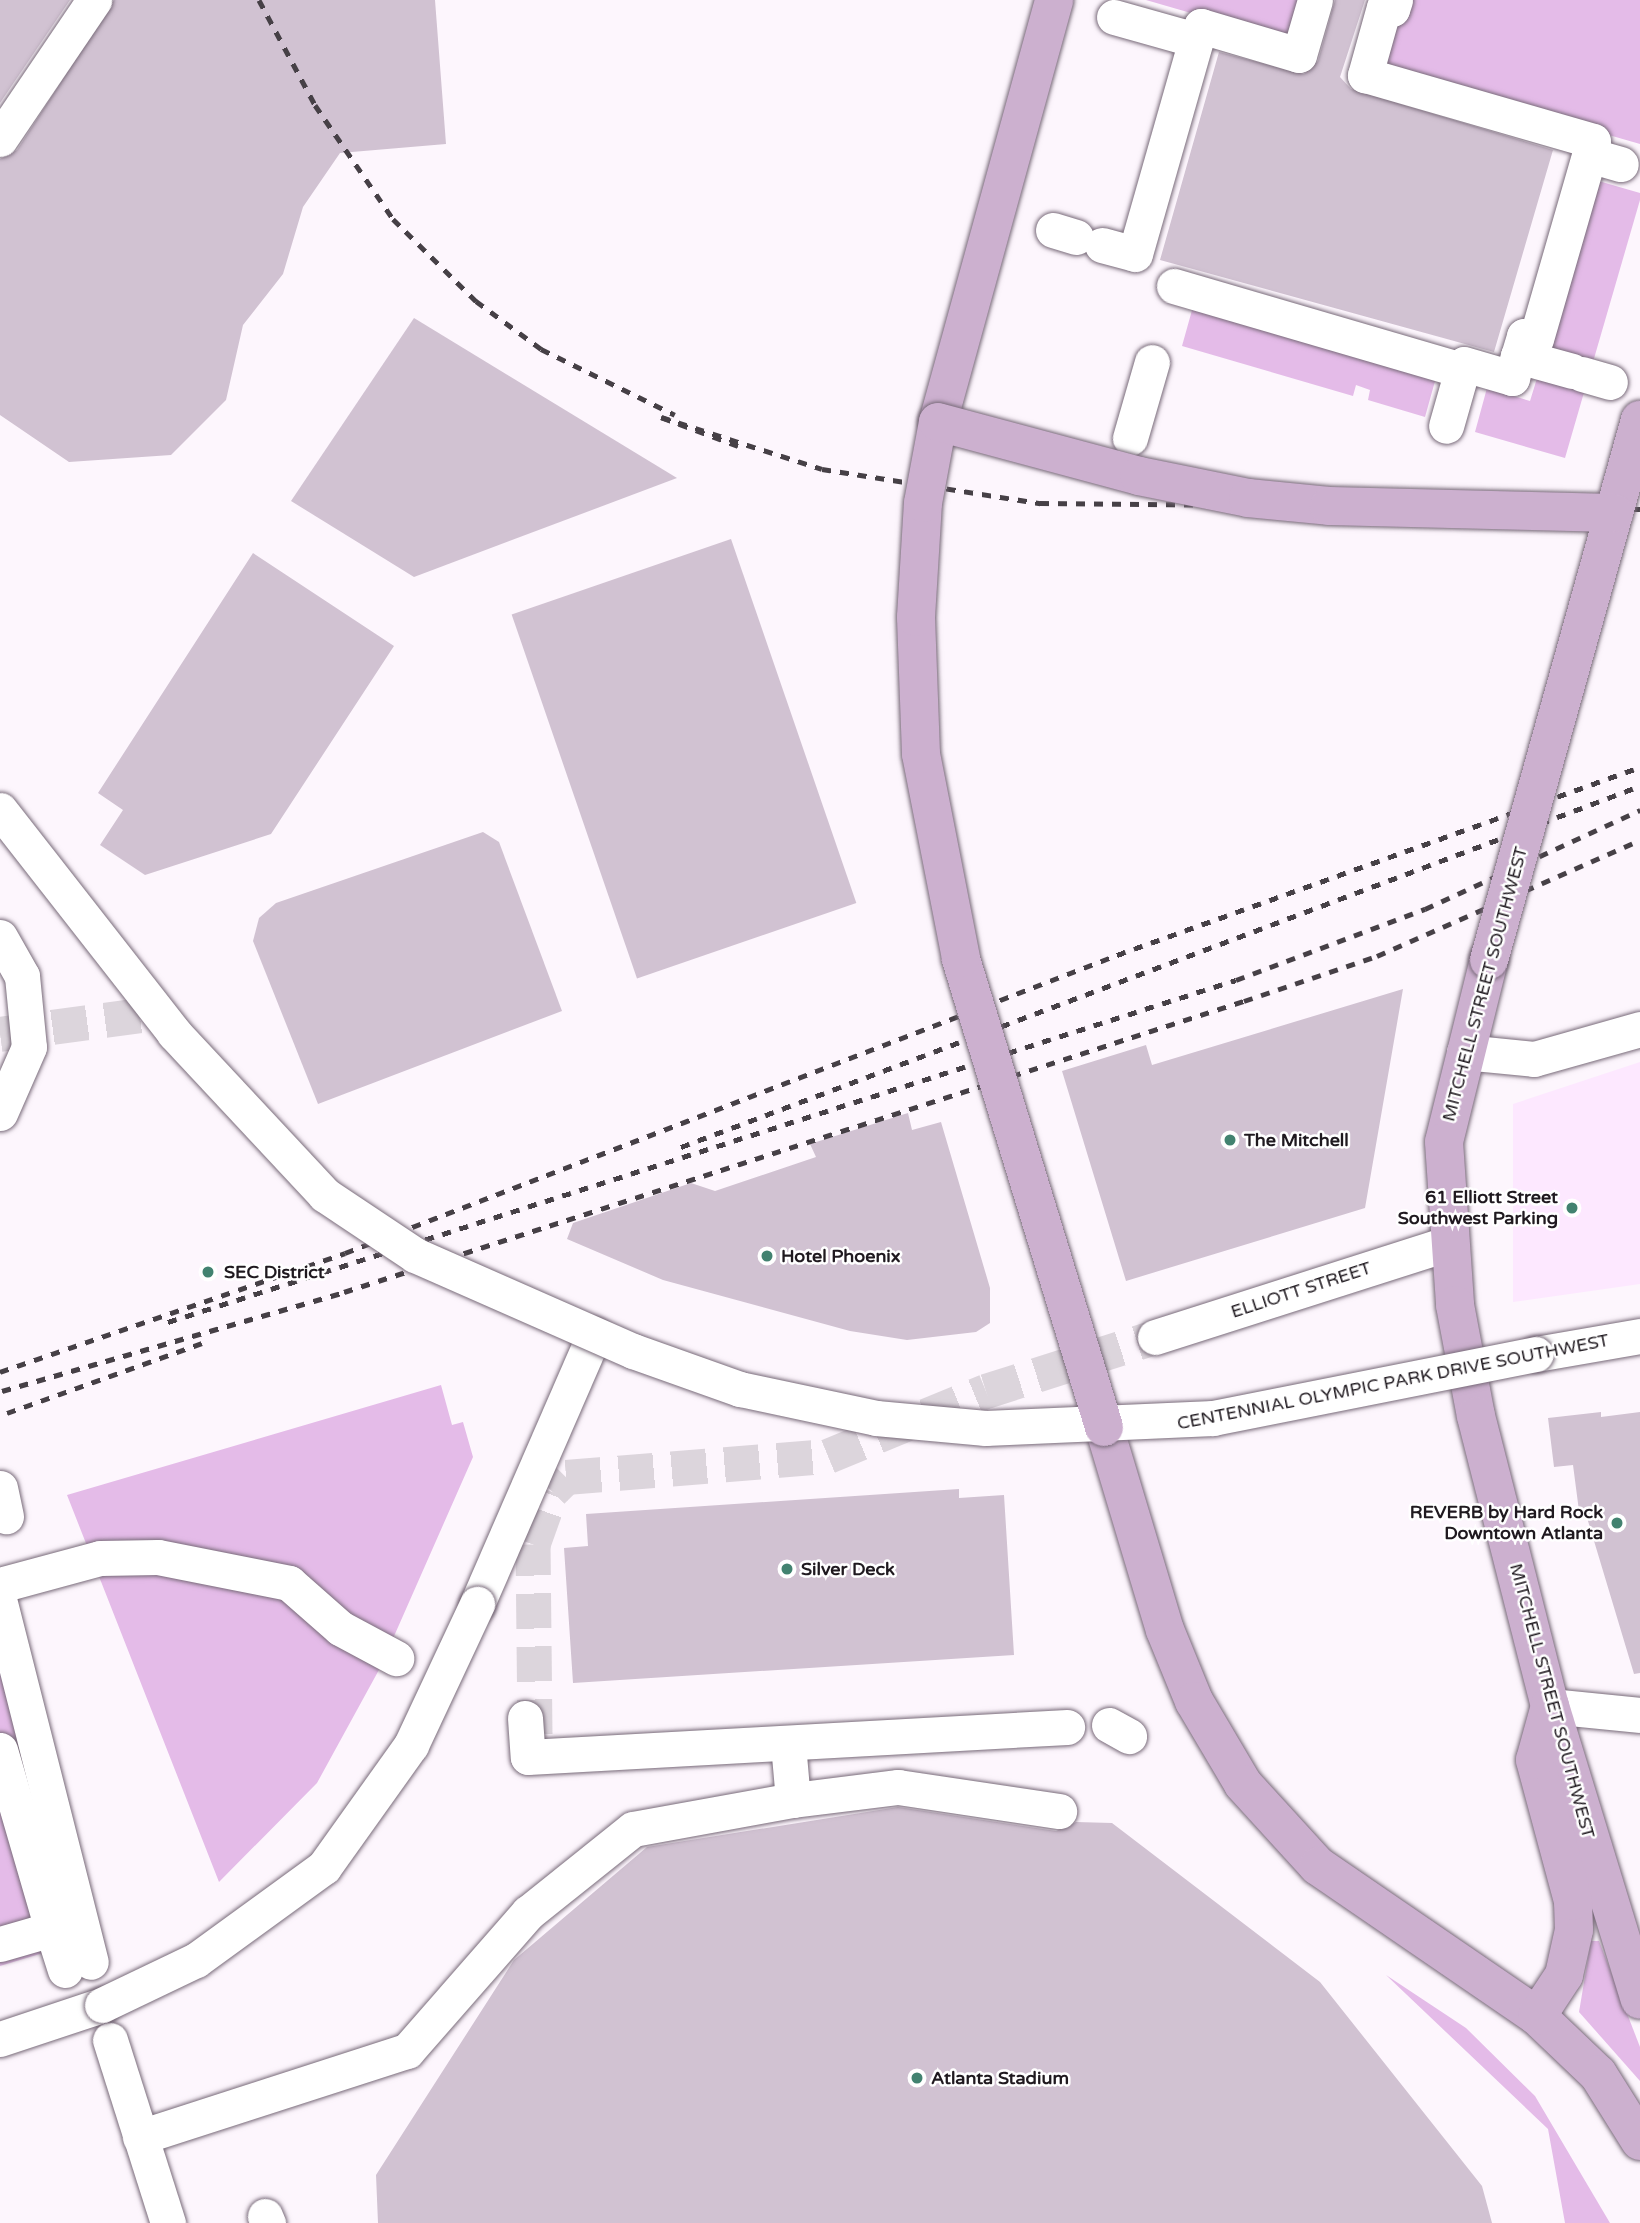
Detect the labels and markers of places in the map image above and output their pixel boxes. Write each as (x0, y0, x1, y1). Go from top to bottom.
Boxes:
place label: The Mitchell (1244, 1129, 1349, 1151)
marker: The Mitchell (1222, 1132, 1238, 1148)
place label: 61 Elliott Street Southwest Parking (1398, 1187, 1558, 1230)
marker: 61 Elliott Street Southwest Parking (1564, 1200, 1580, 1216)
place label: Hotel Phoenix (781, 1245, 901, 1267)
marker: Hotel Phoenix (759, 1248, 775, 1264)
place label: SEC District (224, 1261, 325, 1283)
marker: SEC District (198, 1262, 218, 1282)
place label: REVERB by Hard Rock Downtown Atlanta (1410, 1502, 1603, 1544)
marker: REVERB by Hard Rock Downtown Atlanta (1609, 1515, 1625, 1531)
place label: Silver Deck (801, 1558, 895, 1580)
marker: Silver Deck (779, 1561, 795, 1577)
place label: Atlanta Stadium (931, 2067, 1069, 2089)
marker: Atlanta Stadium (909, 2070, 925, 2086)

